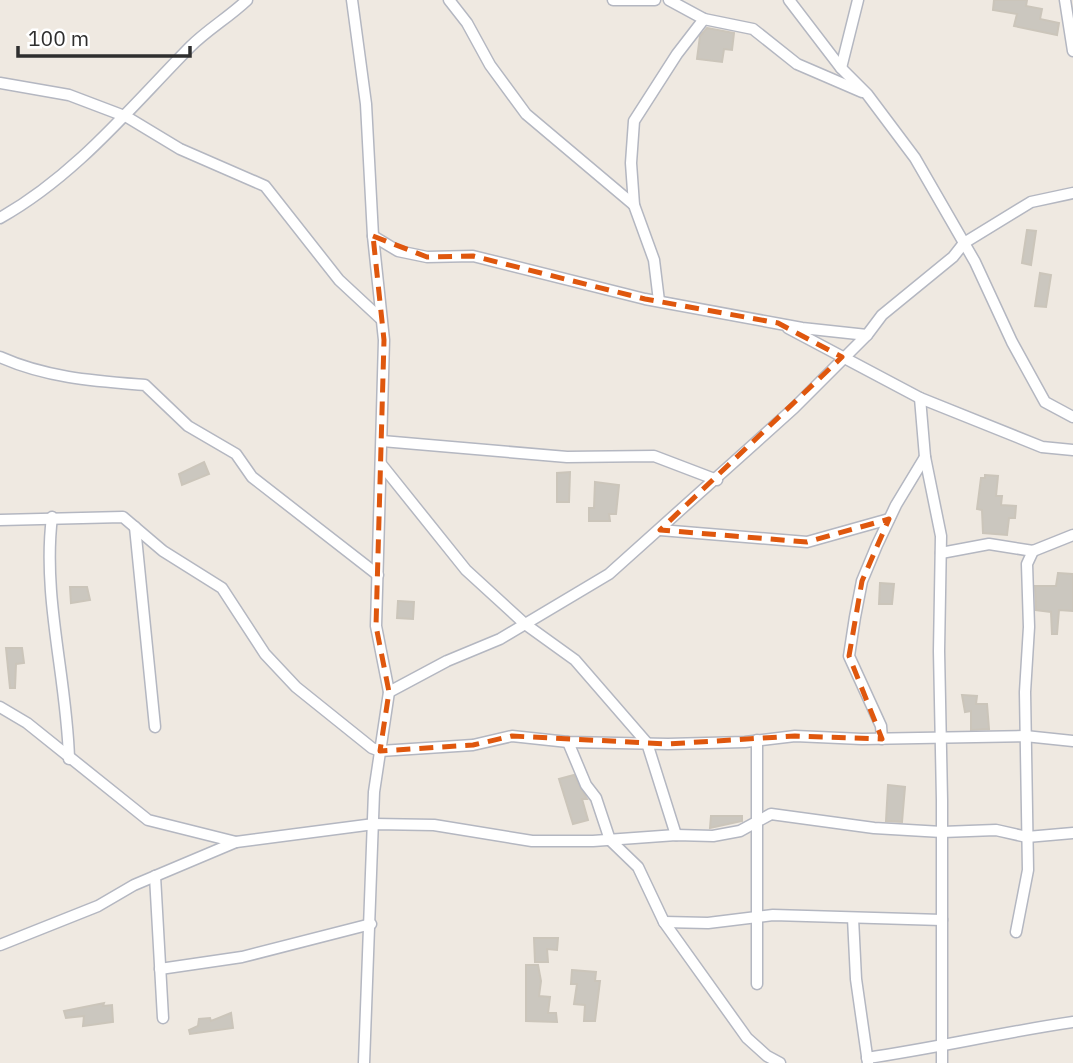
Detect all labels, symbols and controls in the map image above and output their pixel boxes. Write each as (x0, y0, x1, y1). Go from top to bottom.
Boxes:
scale bar (18, 14, 189, 58)
text: 100 m (28, 24, 89, 52)

